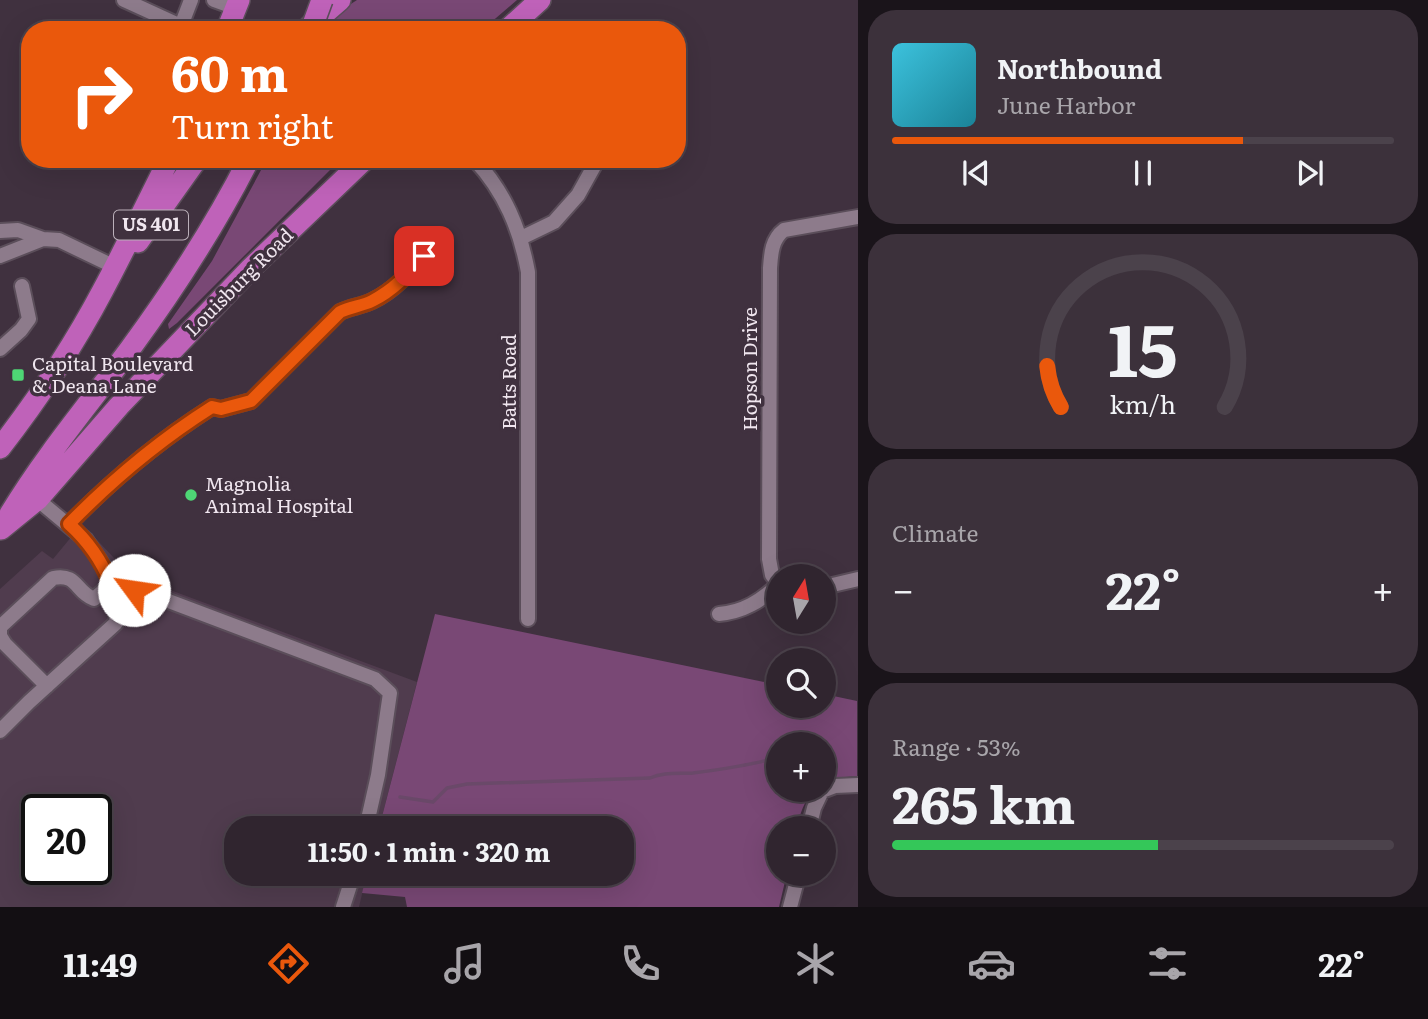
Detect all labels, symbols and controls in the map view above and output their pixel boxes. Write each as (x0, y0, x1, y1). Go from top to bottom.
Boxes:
text: 60 m (171, 34, 288, 107)
text: Northbound (997, 48, 1162, 87)
icon: right (56, 49, 147, 140)
text: June Harbor (997, 87, 1135, 121)
text: Turn right (171, 101, 333, 149)
icon: previous (957, 154, 995, 192)
icon: pause (1124, 154, 1162, 192)
icon: next (1291, 154, 1329, 192)
road number: US 401 (114, 210, 188, 240)
street label: Louisburg Road (178, 221, 299, 342)
pin (394, 226, 454, 286)
icon: arrive (405, 237, 443, 275)
text: 15 (1108, 292, 1178, 400)
street label: Hopson Drive (735, 307, 763, 431)
street label: Batts Road (494, 334, 522, 430)
place label: Capital Boulevard & Deana Lane (32, 349, 194, 399)
marker: Capital Boulevard & Deana Lane (10, 367, 26, 383)
text: km/h (1110, 385, 1176, 422)
place label: Magnolia Animal Hospital (205, 469, 353, 519)
marker: Magnolia Animal Hospital (183, 487, 199, 503)
text: Climate (892, 515, 978, 549)
text: 22° (1105, 549, 1181, 626)
position arrow (97, 553, 171, 627)
text: − (892, 559, 914, 616)
text: + (1372, 559, 1394, 616)
north arrow (766, 564, 836, 634)
map controls (766, 564, 836, 886)
button: search (766, 648, 836, 718)
text: Range · 53% (892, 729, 1021, 763)
button: + (766, 732, 836, 802)
text: 265 km (892, 763, 1075, 840)
speed limit sign: 20 (21, 794, 112, 885)
button: − (766, 816, 836, 886)
text: 11:50 · 1 min · 320 m (308, 831, 550, 870)
text: 11:49 (63, 939, 138, 987)
icon: directions (264, 939, 313, 988)
icon: music (440, 939, 489, 988)
icon: phone (616, 939, 665, 988)
icon: climate (791, 939, 840, 988)
icon: car (967, 939, 1016, 988)
icon: filters (1143, 939, 1192, 988)
text: 22° (1318, 939, 1365, 987)

